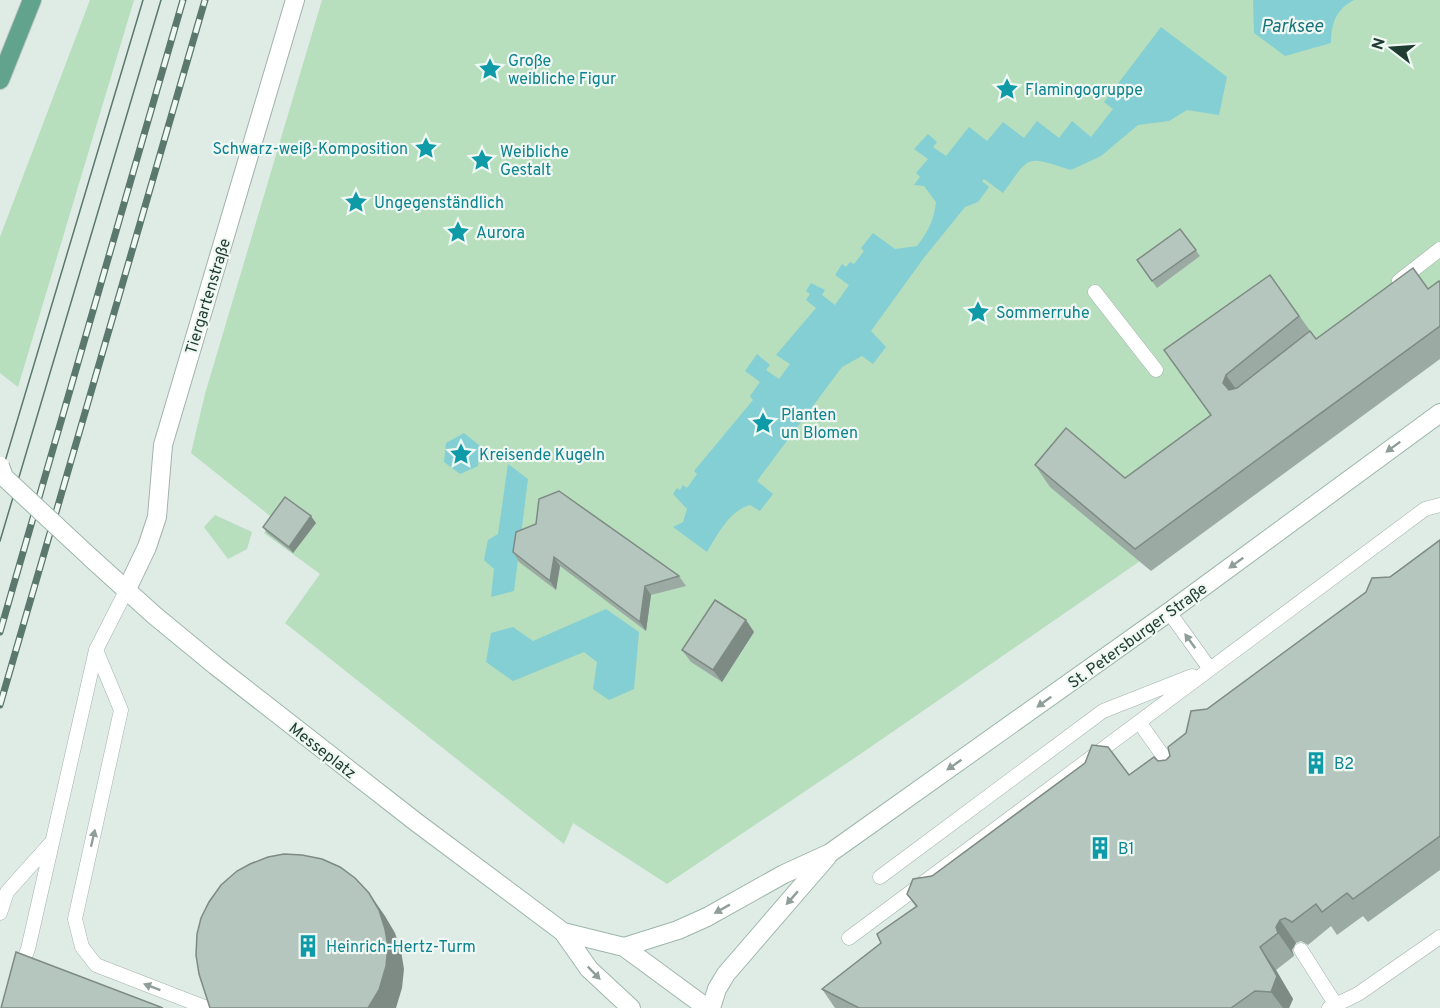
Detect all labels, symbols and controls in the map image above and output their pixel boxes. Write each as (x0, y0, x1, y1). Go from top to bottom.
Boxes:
water label: Parksee (1261, 16, 1324, 39)
north arrow (1362, 18, 1422, 78)
text: N (1368, 36, 1391, 53)
place label: Große weibliche Figur (508, 52, 616, 90)
place icon: Große weibliche Figur (477, 56, 503, 82)
place icon: Flamingogruppe (994, 76, 1020, 102)
place label: Flamingogruppe (1025, 81, 1143, 101)
place icon: Schwarz-weiß-Komposition (413, 135, 439, 161)
place label: Schwarz-weiß-Komposition (212, 140, 408, 160)
place label: Weibliche Gestalt (500, 143, 569, 181)
place icon: Weibliche Gestalt (469, 147, 495, 173)
place icon: Ungegenständlich (343, 189, 369, 215)
place label: Ungegenständlich (374, 194, 504, 214)
place icon: Aurora (445, 219, 471, 245)
place label: Aurora (476, 224, 525, 244)
street label: Tiergartenstraße (182, 236, 236, 357)
place icon: Sommerruhe (965, 299, 991, 325)
place label: Sommerruhe (996, 304, 1090, 324)
place label: Planten un Blomen (781, 406, 858, 444)
place icon: Planten un Blomen (750, 410, 776, 436)
place icon: Kreisende Kugeln (448, 441, 474, 467)
one-way arrow (1385, 441, 1401, 453)
place label: Kreisende Kugeln (479, 446, 605, 466)
one-way arrow (1228, 557, 1244, 569)
street label: St. Petersburger Straße (1065, 579, 1212, 694)
one-way arrow (1184, 633, 1196, 648)
one-way arrow (1036, 696, 1052, 708)
street label: Messeplatz (284, 719, 360, 784)
building icon: B2 (1303, 750, 1329, 776)
place label: B2 (1334, 755, 1354, 775)
one-way arrow (947, 759, 963, 771)
one-way arrow (89, 828, 98, 847)
building icon: B1 (1087, 835, 1113, 861)
place label: B1 (1118, 840, 1134, 860)
one-way arrow (786, 890, 799, 906)
one-way arrow (713, 904, 730, 914)
building icon: Heinrich-Hertz-Turm (295, 933, 321, 959)
place label: Heinrich-Hertz-Turm (326, 938, 476, 958)
one-way arrow (586, 966, 600, 980)
one-way arrow (143, 982, 161, 992)

